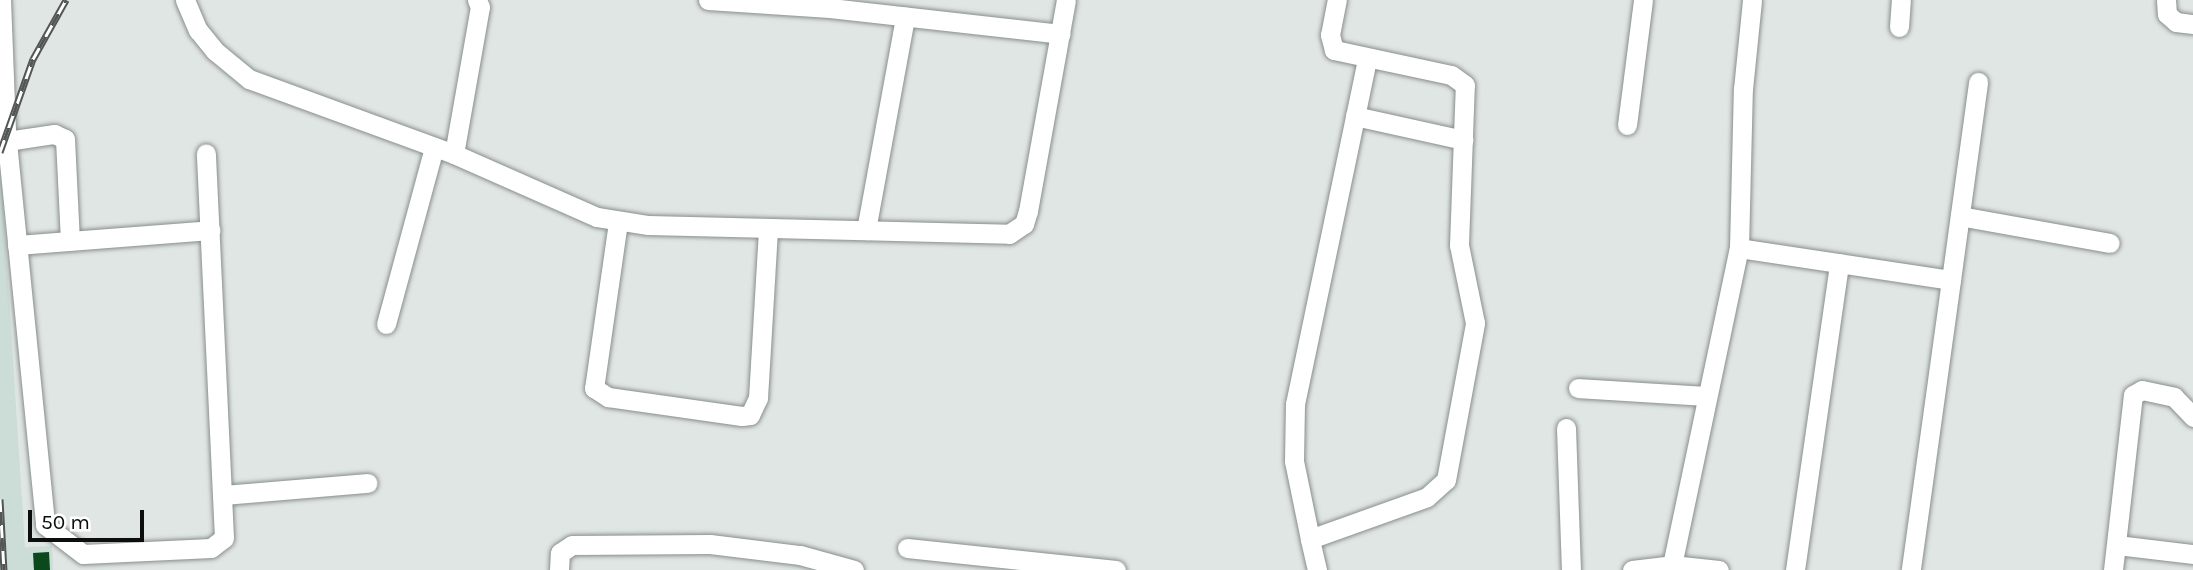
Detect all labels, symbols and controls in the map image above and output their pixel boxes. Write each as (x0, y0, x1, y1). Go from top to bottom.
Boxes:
scale bar (32, 496, 147, 540)
text: 50 m (41, 510, 90, 534)

